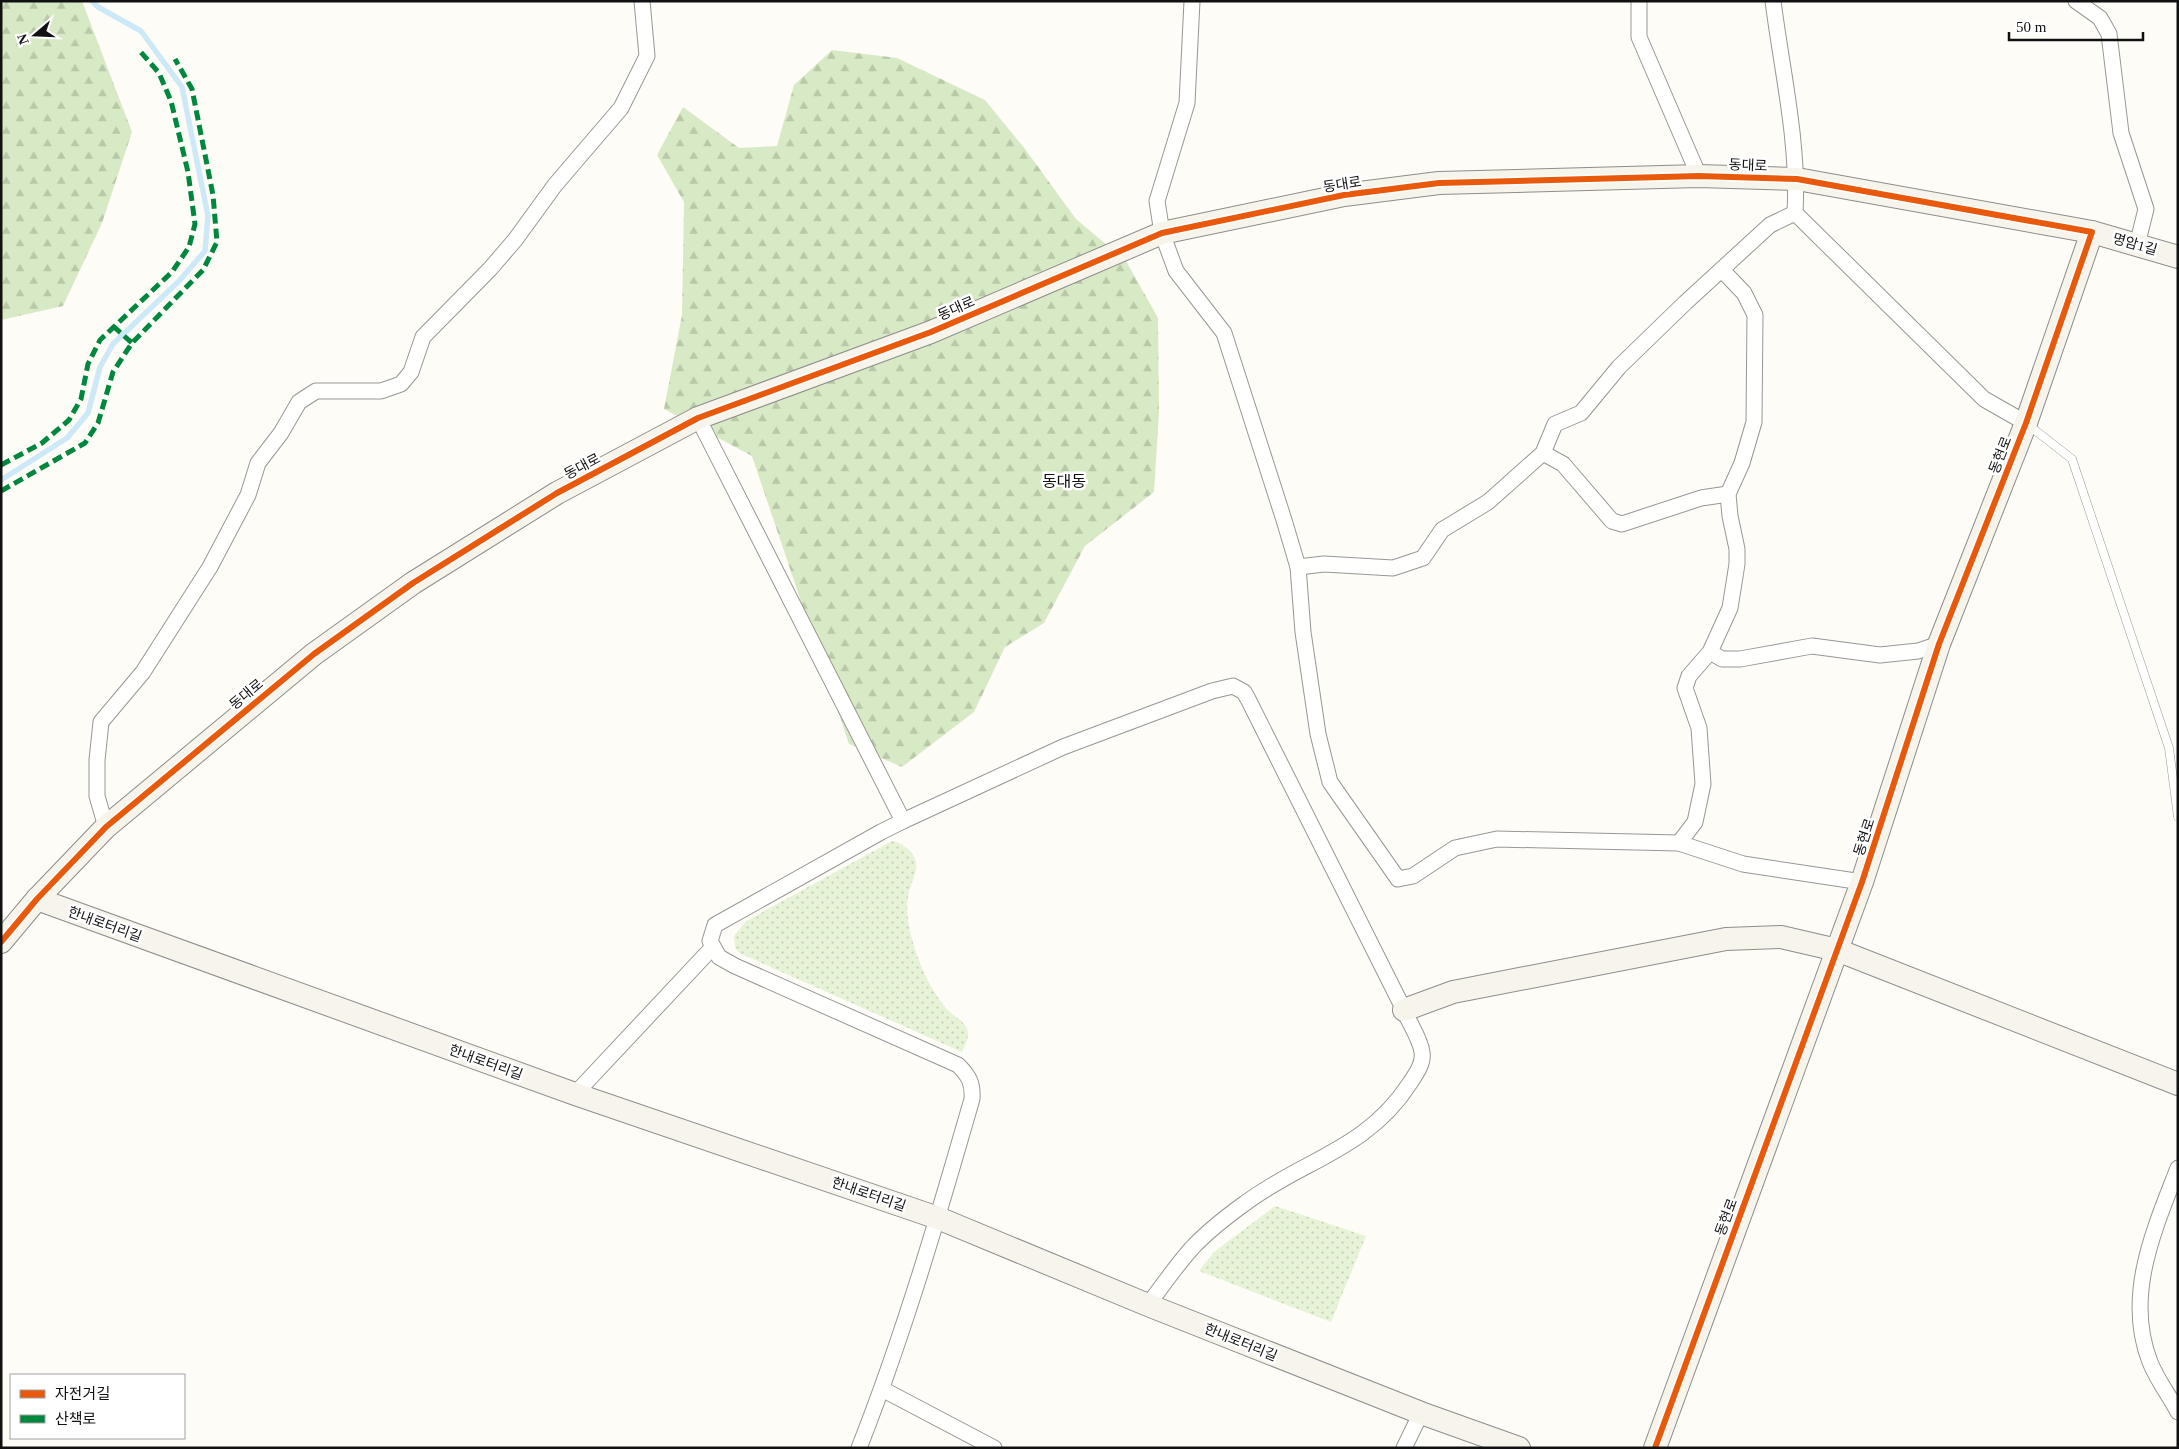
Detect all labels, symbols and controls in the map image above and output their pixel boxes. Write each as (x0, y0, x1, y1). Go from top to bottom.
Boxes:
north arrow (10, 10, 60, 60)
scale bar (2009, 10, 2143, 42)
text: 50 m (2016, 19, 2047, 35)
text: N (14, 32, 32, 46)
street label: 동대로 (1728, 157, 1768, 174)
street label: 동대로 (1322, 174, 1362, 195)
street label: 명암1길 (2111, 231, 2159, 258)
street label: 동대로 (936, 294, 977, 323)
street label: 동현로 (1986, 434, 2014, 476)
street label: 동대로 (562, 451, 603, 482)
district label: 동대동 (1042, 473, 1086, 490)
street label: 동대로 (227, 676, 266, 713)
street label: 동현로 (1850, 816, 1878, 858)
street label: 한내로터리길 (66, 904, 144, 945)
street label: 한내로터리길 (447, 1042, 525, 1083)
street label: 한내로터리길 (830, 1175, 908, 1214)
street label: 동현로 (1712, 1196, 1740, 1238)
street label: 한내로터리길 (1202, 1321, 1279, 1364)
legend (10, 1374, 185, 1439)
text: 자전거길 (55, 1386, 110, 1402)
text: 산책로 (55, 1411, 96, 1427)

